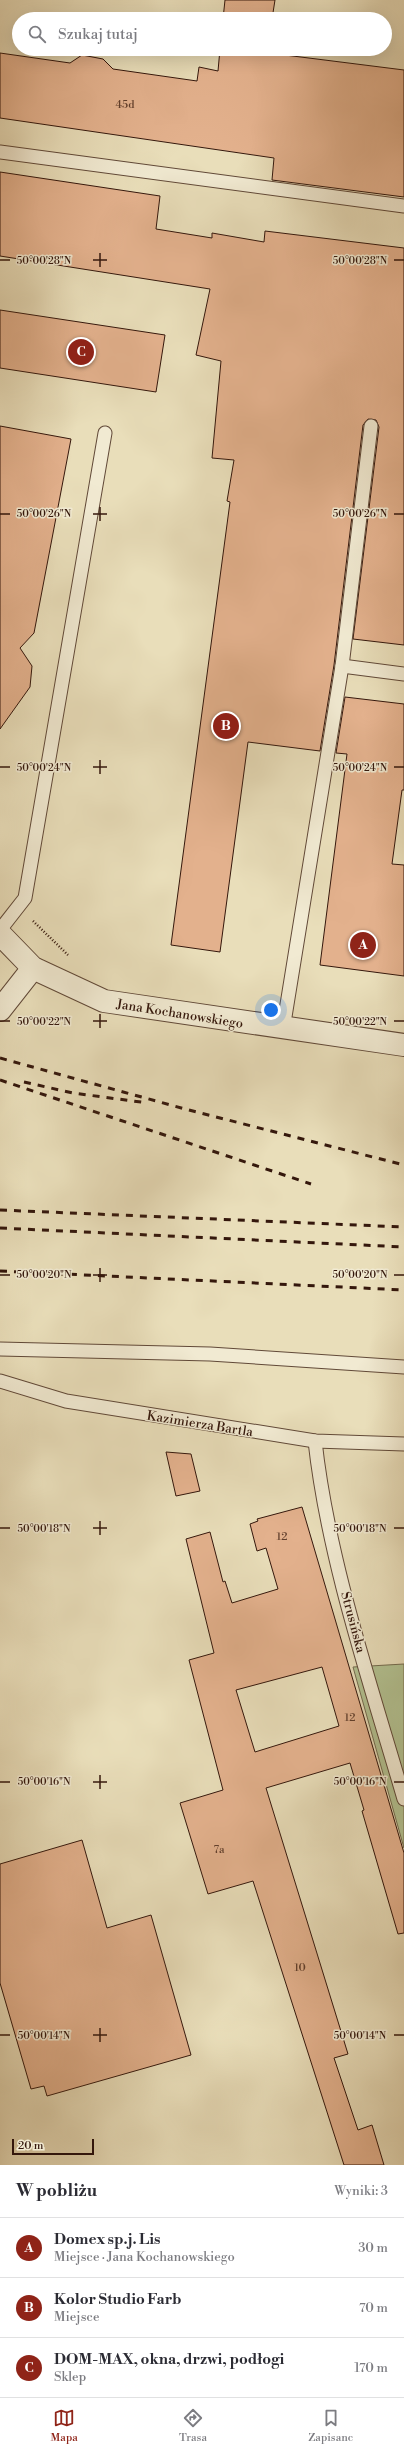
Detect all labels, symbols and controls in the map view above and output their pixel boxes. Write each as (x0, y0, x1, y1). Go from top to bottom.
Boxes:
search box (12, 12, 392, 56)
icon: search (26, 23, 48, 45)
text: Szukaj tutaj (58, 25, 138, 44)
house number: 45d (116, 98, 135, 112)
text: 50°00'28"N (17, 255, 72, 267)
text: 50°00'28"N (333, 255, 388, 267)
pin: C (68, 337, 94, 367)
text: 50°00'26"N (17, 508, 72, 520)
text: 50°00'26"N (333, 508, 388, 520)
pin: B (213, 711, 239, 741)
text: 50°00'24"N (17, 762, 72, 774)
text: 50°00'24"N (333, 762, 388, 774)
pin: A (350, 930, 376, 960)
street label: Jana Kochanowskiego (114, 996, 244, 1032)
your location (261, 1000, 281, 1020)
text: 50°00'22"N (17, 1016, 72, 1028)
text: 50°00'22"N (333, 1016, 388, 1028)
text: 50°00'20"N (17, 1269, 72, 1281)
text: 50°00'20"N (333, 1269, 388, 1281)
street label: Kazimierza Bartla (146, 1408, 255, 1440)
text: 50°00'18"N (18, 1523, 71, 1535)
text: 50°00'18"N (334, 1523, 387, 1535)
house number: 12 (276, 1530, 288, 1544)
street label: Strusińska (337, 1590, 369, 1655)
house number: 12 (344, 1711, 356, 1725)
text: 50°00'16"N (18, 1776, 71, 1788)
text: 50°00'16"N (334, 1776, 387, 1788)
house number: 7a (213, 1843, 225, 1857)
house number: 10 (294, 1961, 306, 1975)
text: 50°00'14"N (18, 2030, 71, 2042)
text: 50°00'14"N (334, 2030, 387, 2042)
scale bar (12, 2137, 94, 2156)
text: 20 m (18, 2139, 43, 2153)
text: W pobliżu (16, 2180, 97, 2202)
text: Wyniki: 3 (334, 2183, 388, 2199)
text: Domex sp.j. Lis (54, 2230, 160, 2249)
text: A (24, 2240, 34, 2256)
text: 30 m (358, 2240, 388, 2256)
text: Miejsce · Jana Kochanowskiego (54, 2249, 235, 2265)
text: Kolor Studio Farb (54, 2290, 181, 2309)
text: B (24, 2300, 34, 2316)
text: 70 m (359, 2300, 388, 2316)
text: Miejsce (54, 2309, 99, 2325)
text: DOM-MAX, okna, drzwi, podłogi (54, 2350, 284, 2369)
text: C (24, 2360, 34, 2376)
text: 170 m (354, 2360, 388, 2376)
text: Sklep (54, 2369, 86, 2385)
tab: Mapa (51, 2407, 78, 2445)
tab: Trasa (179, 2407, 207, 2445)
tab: Zapisane (308, 2407, 353, 2445)

